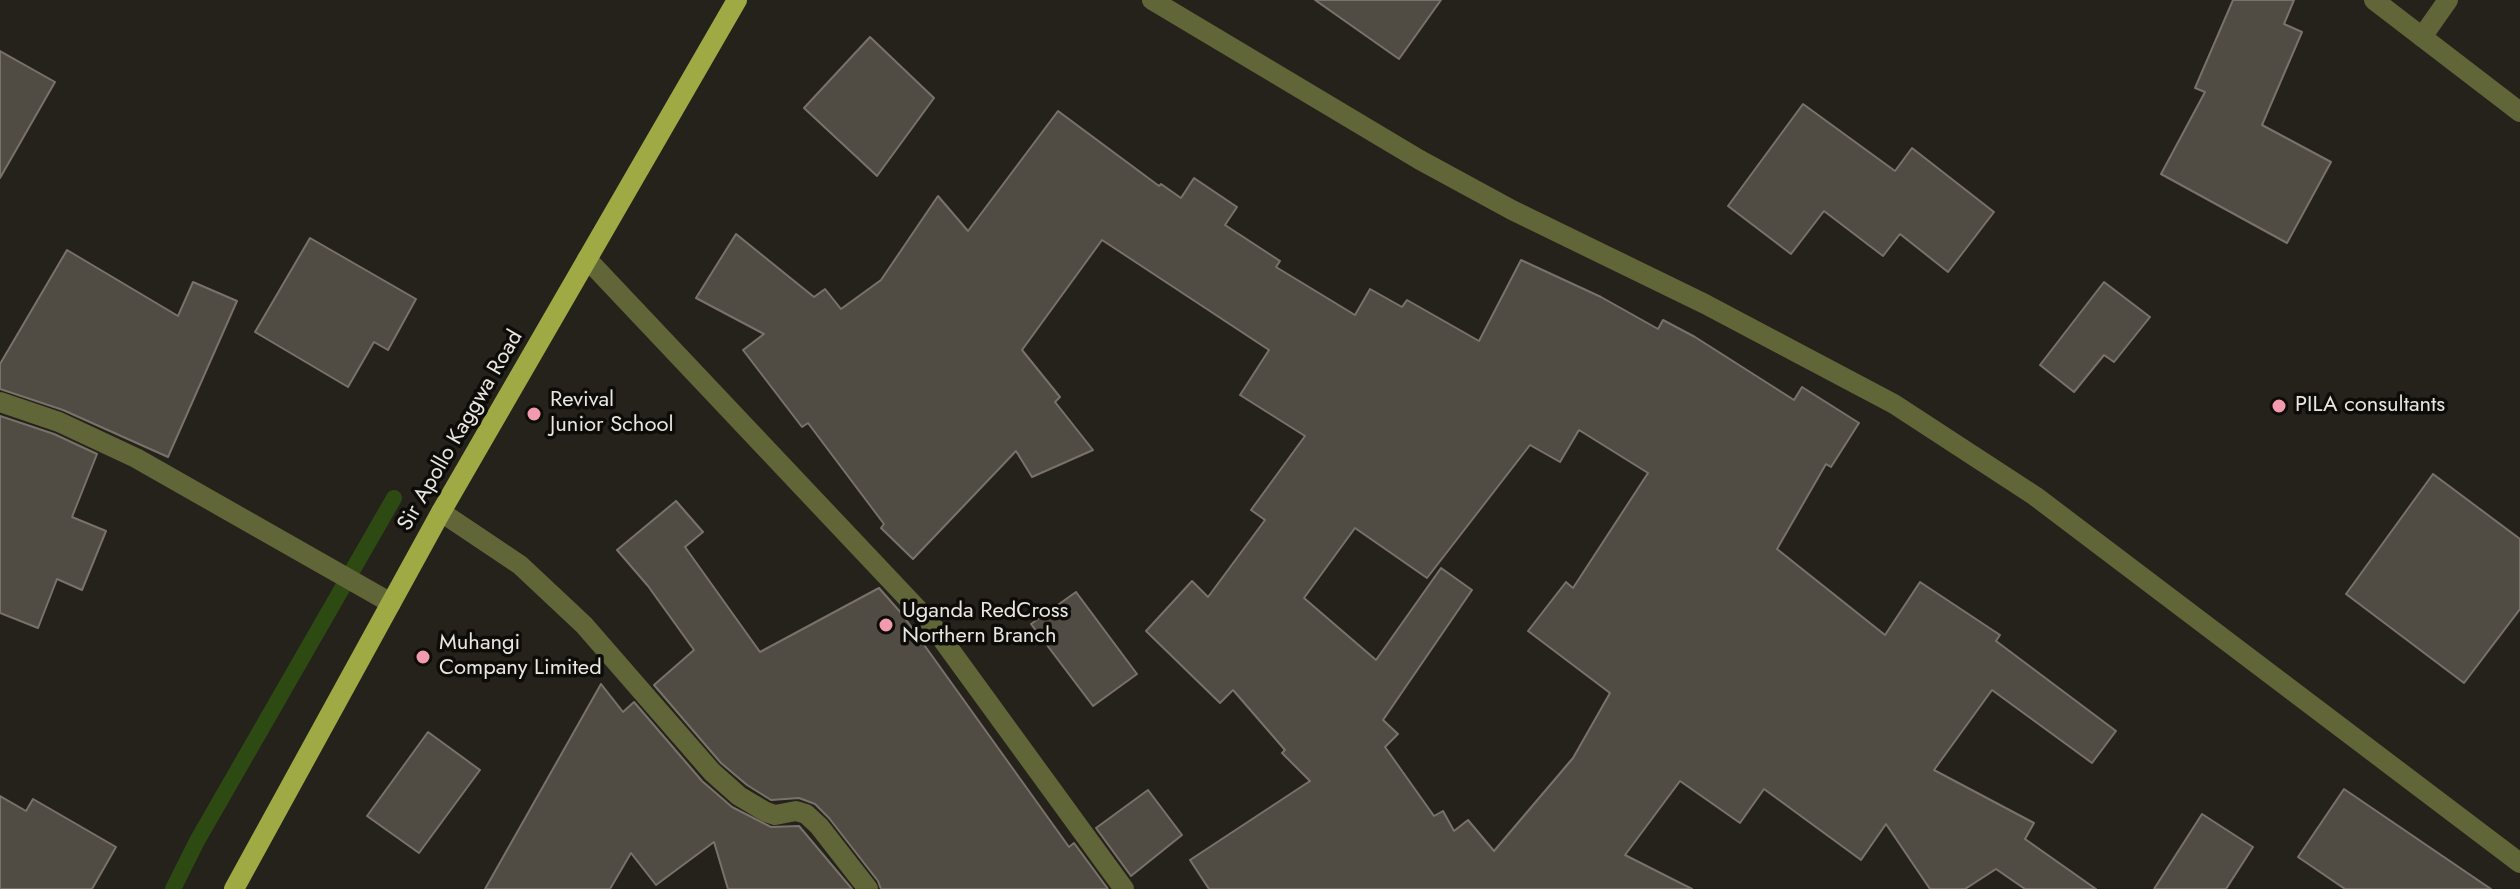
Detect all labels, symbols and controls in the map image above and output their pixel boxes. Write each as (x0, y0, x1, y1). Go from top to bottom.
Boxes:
street label: Sir Apollo Kaggwa Road (393, 326, 529, 536)
place label: Revival Junior School (550, 388, 673, 440)
place label: PILA consultants (2295, 393, 2445, 419)
marker: PILA consultants (2270, 397, 2288, 415)
marker: Revival Junior School (525, 405, 543, 423)
place label: Uganda RedCross Northern Branch (902, 599, 1068, 650)
marker: Uganda RedCross Northern Branch (877, 616, 895, 634)
place label: Muhangi Company Limited (439, 631, 602, 682)
marker: Muhangi Company Limited (414, 648, 432, 666)

